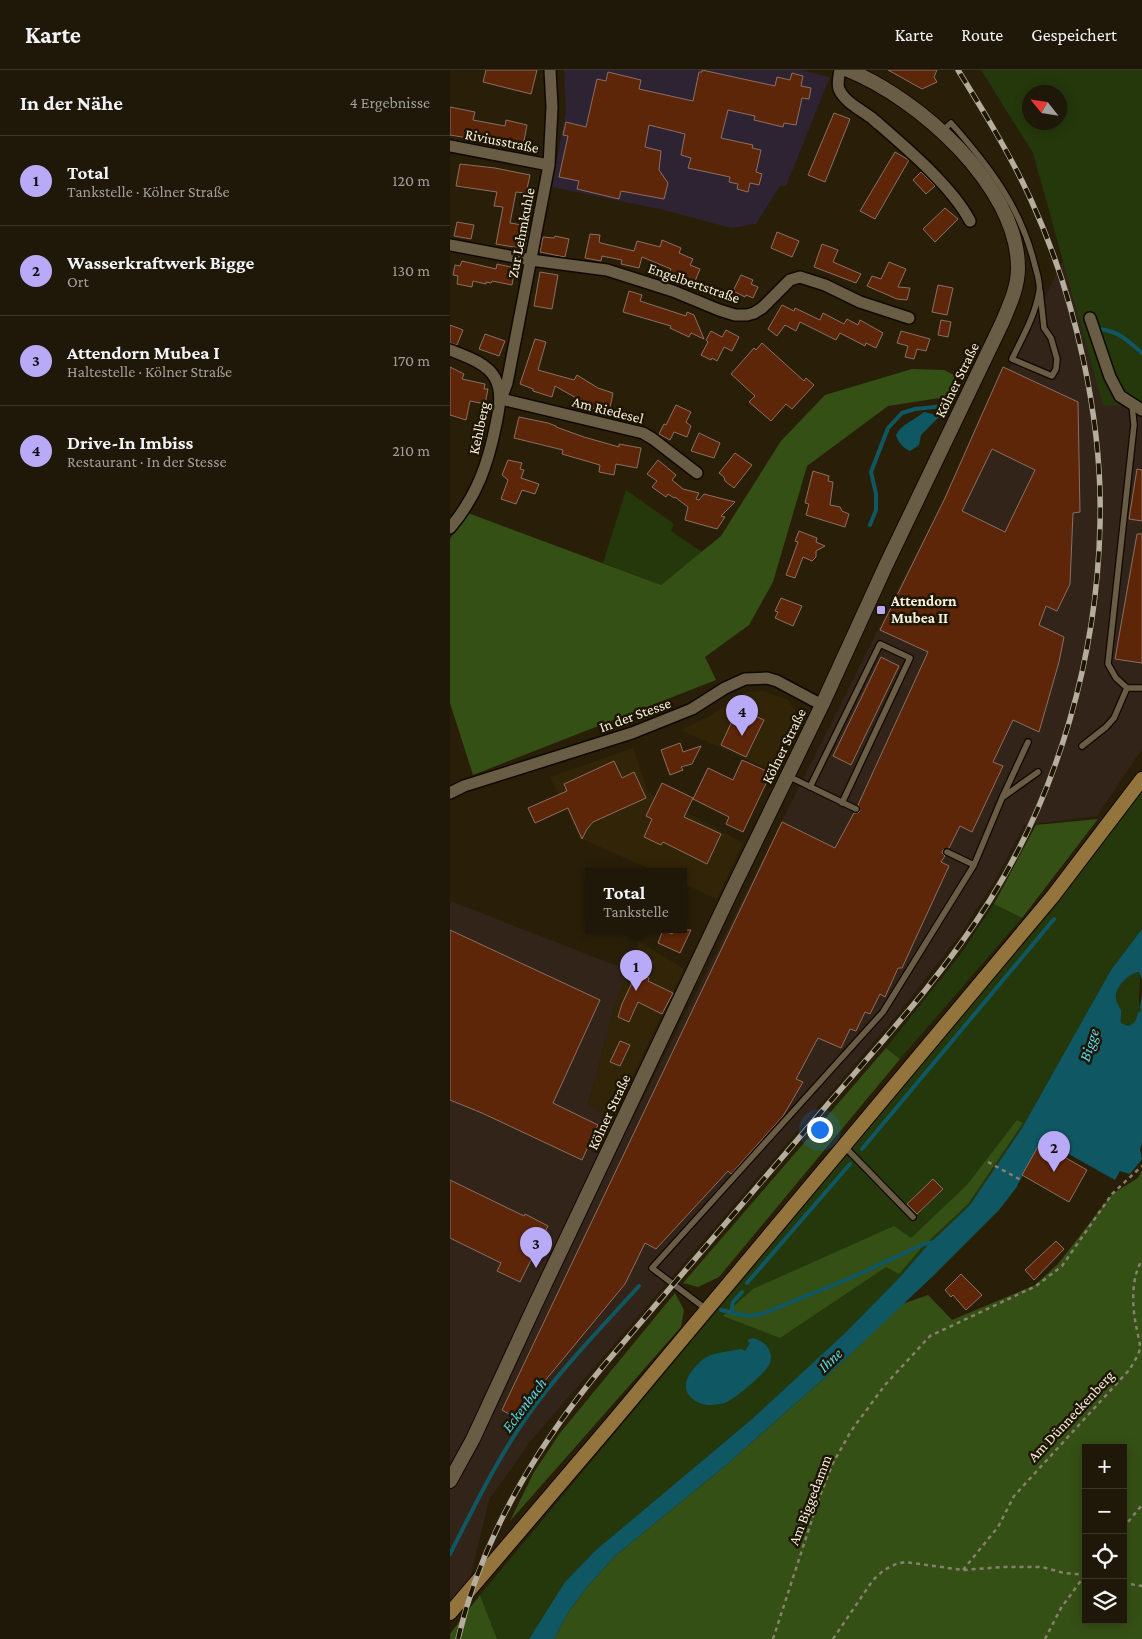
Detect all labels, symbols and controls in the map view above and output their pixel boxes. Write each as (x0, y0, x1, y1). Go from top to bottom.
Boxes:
text: Karte (25, 21, 81, 48)
text: Karte (895, 25, 933, 45)
text: Route (961, 25, 1003, 45)
text: Gespeichert (1031, 25, 1117, 45)
north arrow (1022, 85, 1067, 130)
text: In der Nähe (20, 91, 123, 115)
text: 4 Ergebnisse (350, 94, 430, 111)
street label: Riviusstraße (464, 126, 541, 156)
text: Total (67, 162, 109, 183)
text: 1 (33, 172, 39, 189)
text: 120 m (392, 172, 430, 189)
text: Tankstelle · Kölner Straße (67, 183, 229, 200)
street label: Zur Lehmkuhle (504, 186, 538, 279)
text: Wasserkraftwerk Bigge (67, 252, 254, 273)
street label: Engelbertstraße (646, 260, 742, 307)
text: 2 (32, 262, 40, 279)
text: 130 m (392, 262, 430, 279)
text: Ort (67, 273, 89, 290)
street label: Kölner Straße (932, 339, 982, 420)
text: Attendorn Mubea I (67, 342, 220, 363)
text: 3 (32, 352, 40, 369)
text: 170 m (393, 352, 430, 369)
text: Haltestelle · Kölner Straße (67, 363, 232, 380)
street label: Am Riedesel (571, 393, 645, 427)
street label: Kehlberg (466, 400, 493, 456)
text: Drive-In Imbiss (67, 432, 193, 453)
text: 4 (32, 442, 40, 459)
text: 210 m (392, 442, 430, 459)
text: Restaurant · In der Stesse (67, 453, 226, 470)
place label: Attendorn Mubea II (890, 593, 957, 626)
marker: Attendorn Mubea II (875, 604, 887, 616)
street label: In der Stesse (597, 695, 673, 735)
pin: 4 (726, 695, 758, 736)
street label: Kölner Straße (759, 705, 809, 786)
popup (585, 868, 687, 933)
text: Total (603, 882, 645, 903)
text: Tankstelle (603, 903, 669, 920)
pin: 1 (620, 950, 652, 991)
water label: Bigge (1076, 1027, 1103, 1064)
street label: Kölner Straße (585, 1071, 634, 1152)
your location (807, 1117, 833, 1143)
pin: 2 (1038, 1131, 1070, 1172)
pin: 3 (520, 1227, 552, 1268)
water label: Ihne (814, 1345, 846, 1375)
street label: Am Dünneckenberg (1025, 1367, 1118, 1465)
water label: Eckenbach (498, 1374, 550, 1435)
map controls (1082, 1444, 1127, 1624)
button: + (1082, 1444, 1127, 1489)
street label: Am Biggedamm (785, 1453, 836, 1548)
button: − (1082, 1489, 1127, 1534)
button: locate (1082, 1534, 1127, 1579)
button: layers (1082, 1579, 1127, 1624)

